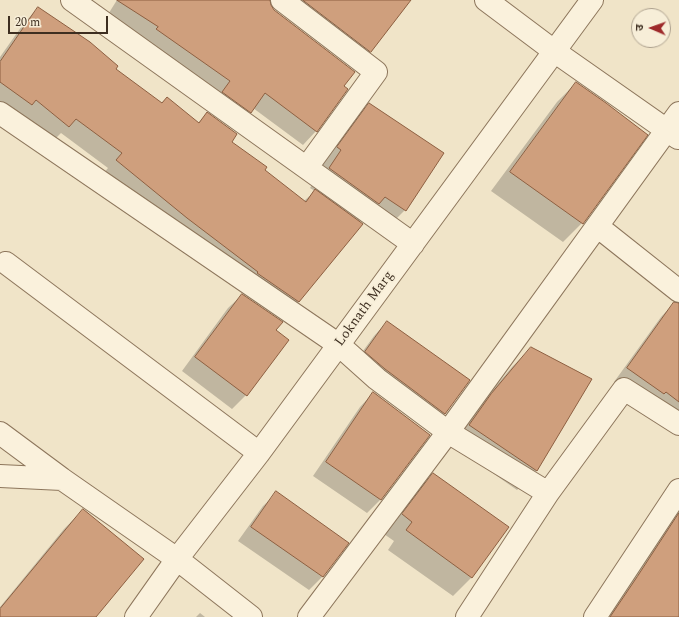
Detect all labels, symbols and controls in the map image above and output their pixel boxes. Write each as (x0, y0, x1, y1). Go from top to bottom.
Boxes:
scale bar (10, 8, 110, 34)
north arrow (631, 8, 671, 48)
text: 20 m (15, 13, 40, 32)
text: उ (631, 24, 648, 31)
street label: Loknath Marg (332, 268, 398, 350)

